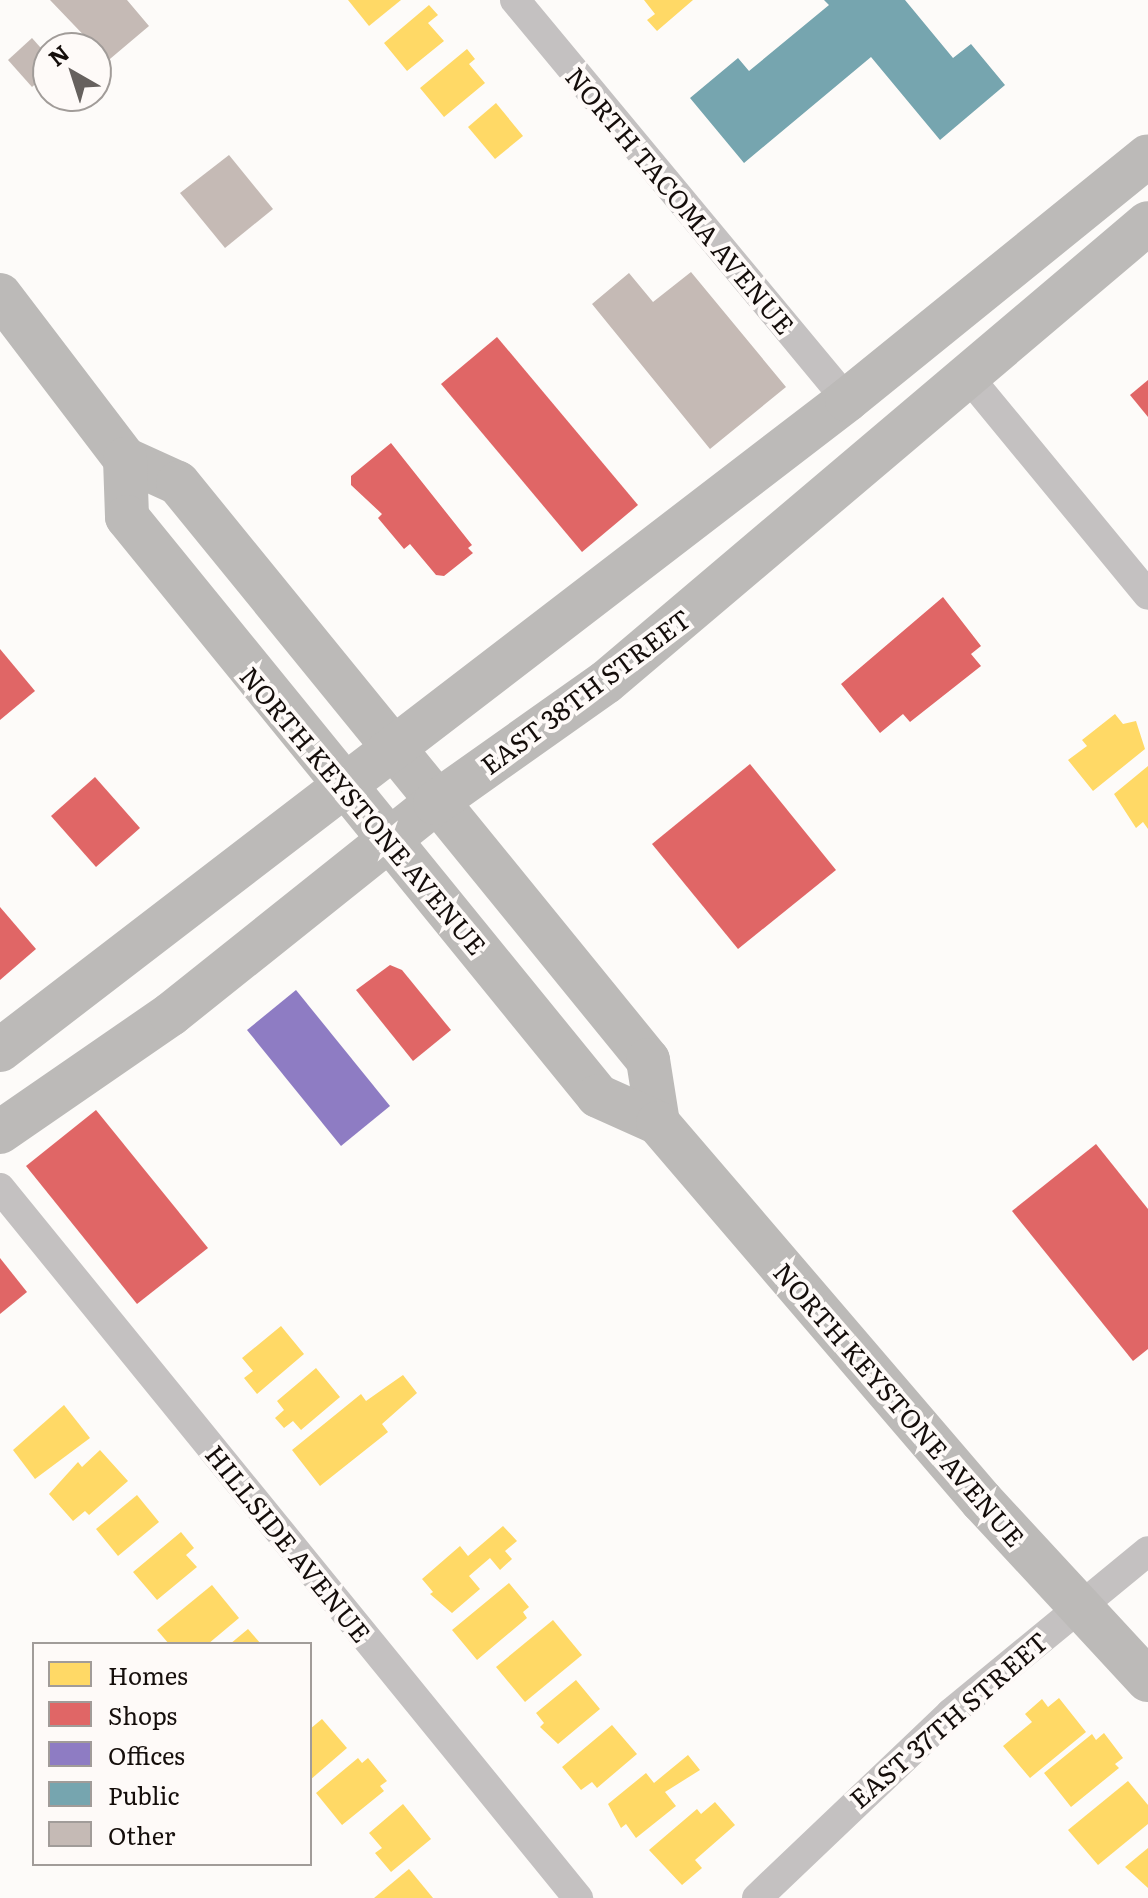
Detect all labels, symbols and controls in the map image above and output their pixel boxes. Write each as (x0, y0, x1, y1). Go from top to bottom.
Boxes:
north arrow (32, 32, 112, 112)
text: N (40, 36, 75, 73)
street label: NORTH TACOMA AVENUE (560, 60, 802, 340)
street label: EAST 38TH STREET (474, 602, 696, 780)
street label: NORTH KEYSTONE AVENUE (234, 660, 494, 960)
street label: NORTH KEYSTONE AVENUE (768, 1256, 1032, 1552)
street label: HILLSIDE AVENUE (200, 1438, 378, 1648)
street label: EAST 37TH STREET (843, 1624, 1053, 1814)
legend (32, 1642, 312, 1866)
text: Homes (108, 1657, 188, 1692)
text: Shops (108, 1697, 177, 1732)
text: Offices (108, 1737, 185, 1772)
text: Public (108, 1777, 179, 1812)
text: Other (108, 1817, 175, 1852)

